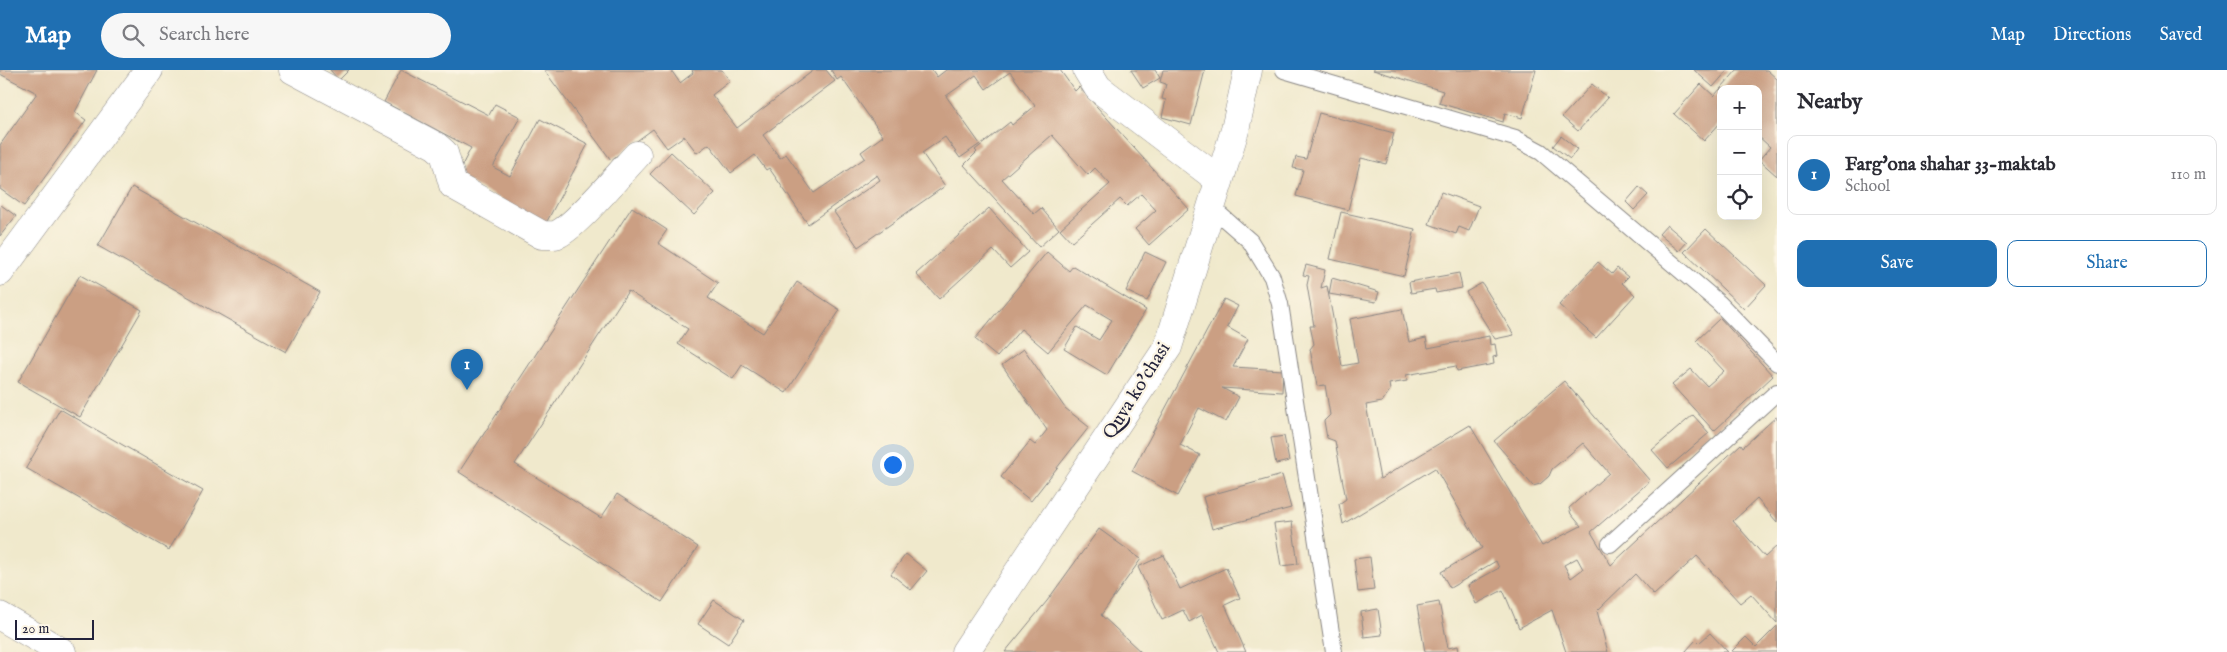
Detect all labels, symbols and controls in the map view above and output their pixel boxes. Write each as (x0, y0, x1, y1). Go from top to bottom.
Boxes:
search box (101, 13, 451, 58)
text: Map (25, 20, 71, 51)
icon: search (119, 21, 147, 49)
text: Search here (159, 23, 250, 47)
text: Map (1991, 24, 2025, 47)
text: Directions (2053, 24, 2131, 47)
text: Saved (2159, 24, 2202, 47)
map controls (1717, 85, 1762, 220)
button: + (1717, 85, 1762, 130)
text: Nearby (1797, 89, 1862, 116)
button: − (1717, 130, 1762, 175)
text: Farg'ona shahar 33-maktab (1845, 153, 2056, 177)
text: 1 (1811, 165, 1817, 185)
text: 110 m (2170, 165, 2206, 185)
button: locate (1717, 175, 1762, 220)
text: School (1845, 177, 1890, 197)
button: Save (1797, 240, 1997, 287)
button: Share (2007, 240, 2207, 287)
street label: Quva ko'chasi (1098, 338, 1176, 444)
pin: 1 (451, 349, 483, 390)
your location (880, 452, 906, 478)
scale bar (15, 617, 94, 640)
text: 20 m (22, 620, 49, 638)

